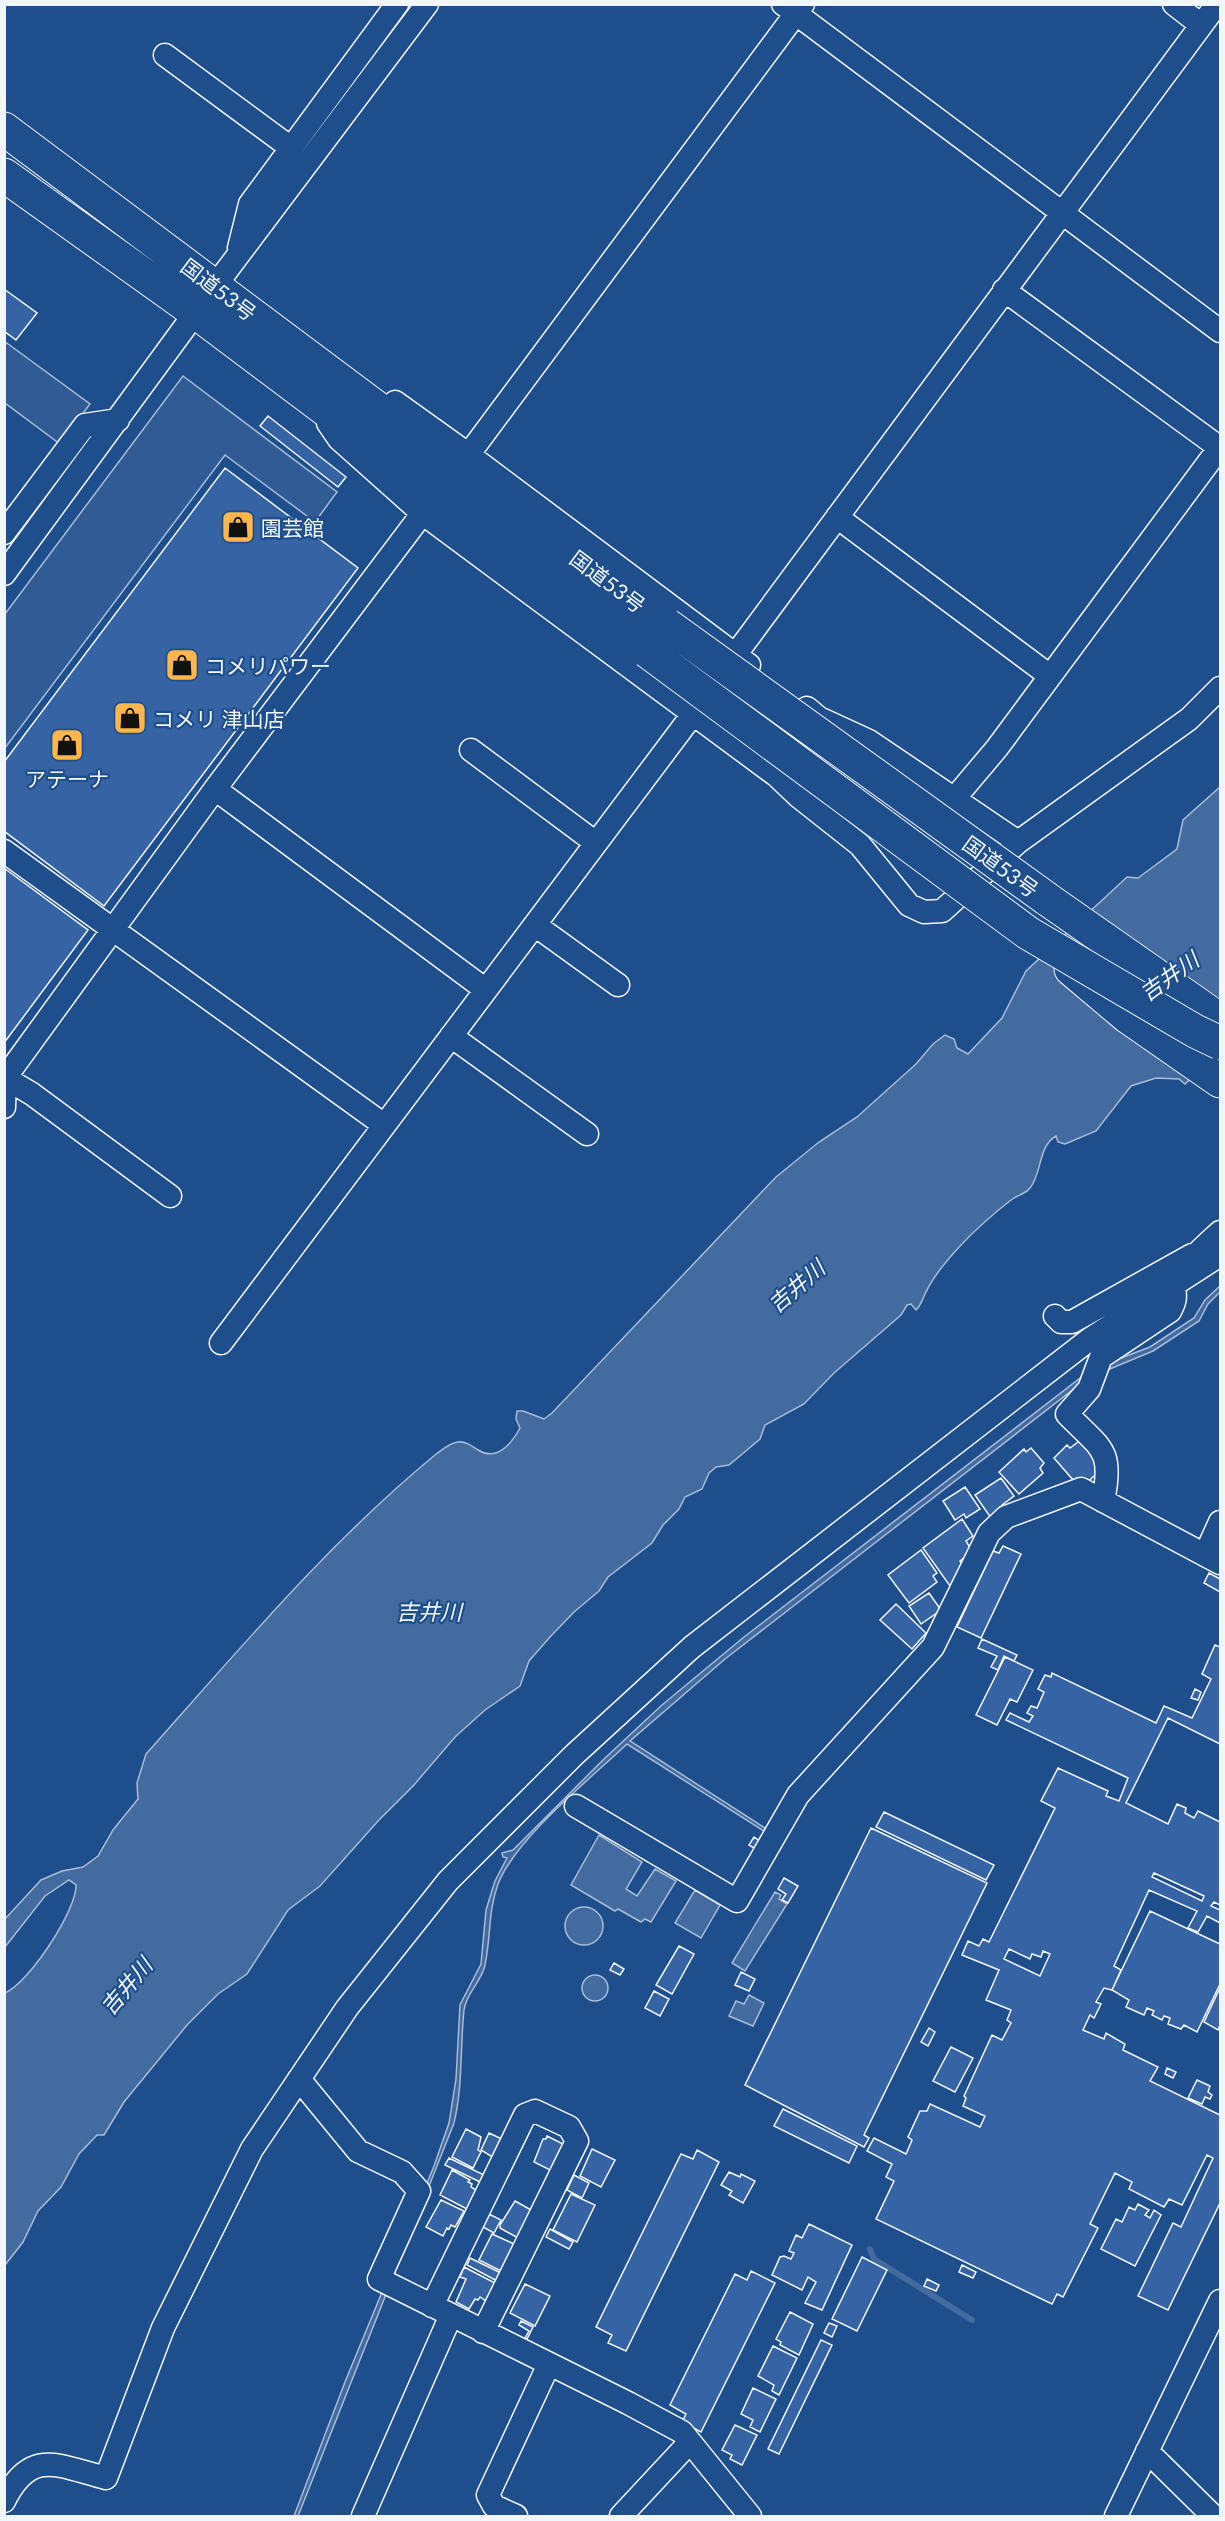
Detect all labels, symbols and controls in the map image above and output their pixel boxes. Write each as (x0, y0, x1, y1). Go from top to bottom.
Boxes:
street label: 国道53号 (177, 253, 261, 325)
shop icon: 園芸館 (220, 509, 256, 545)
place label: 園芸館 (261, 515, 324, 540)
street label: 国道53号 (566, 545, 650, 617)
shop icon: コメリパワー (164, 647, 200, 683)
place label: コメリパワー (205, 653, 331, 678)
shop icon: コメリ 津山店 (112, 700, 148, 736)
place label: コメリ 津山店 (153, 706, 284, 731)
shop icon: アテーナ (49, 727, 85, 763)
place label: アテーナ (25, 766, 109, 791)
street label: 国道53号 (958, 830, 1044, 902)
water label: 吉井川 (1134, 945, 1205, 1006)
water label: 吉井川 (762, 1253, 831, 1318)
water label: 吉井川 (396, 1598, 464, 1625)
water label: 吉井川 (94, 1951, 159, 2020)

